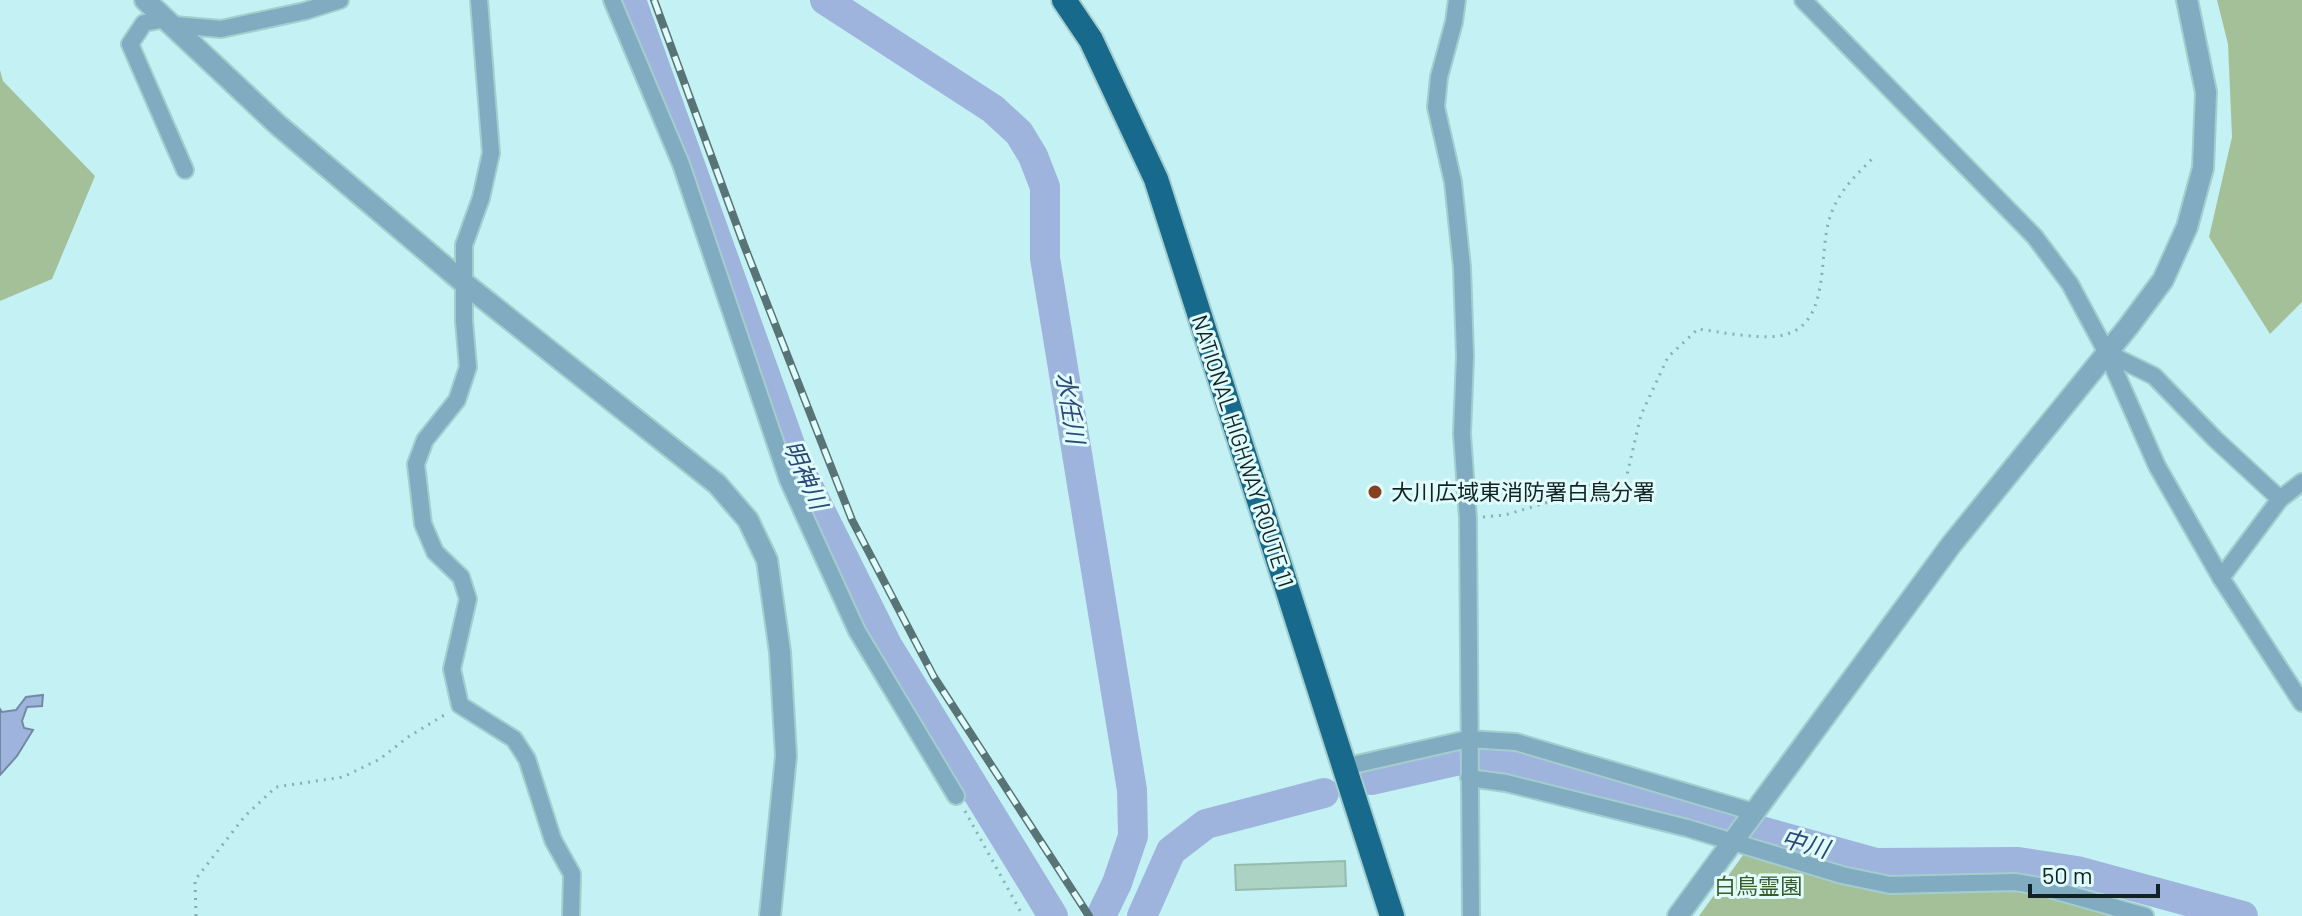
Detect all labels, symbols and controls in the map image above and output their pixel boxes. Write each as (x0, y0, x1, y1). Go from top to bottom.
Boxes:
street label: NATIONAL HIGHWAY ROUTE 11 (1188, 311, 1300, 590)
water label: 水任川 (1052, 370, 1092, 449)
water label: 明神川 (778, 436, 835, 516)
place label: 大川広域東消防署白鳥分署 (1391, 478, 1655, 504)
marker: 大川広域東消防署白鳥分署 (1366, 483, 1384, 501)
water label: 中川 (1778, 822, 1835, 864)
scale bar (2030, 848, 2158, 898)
text: 50 m (2042, 860, 2093, 889)
park label: 白鳥霊園 (1714, 872, 1802, 898)

